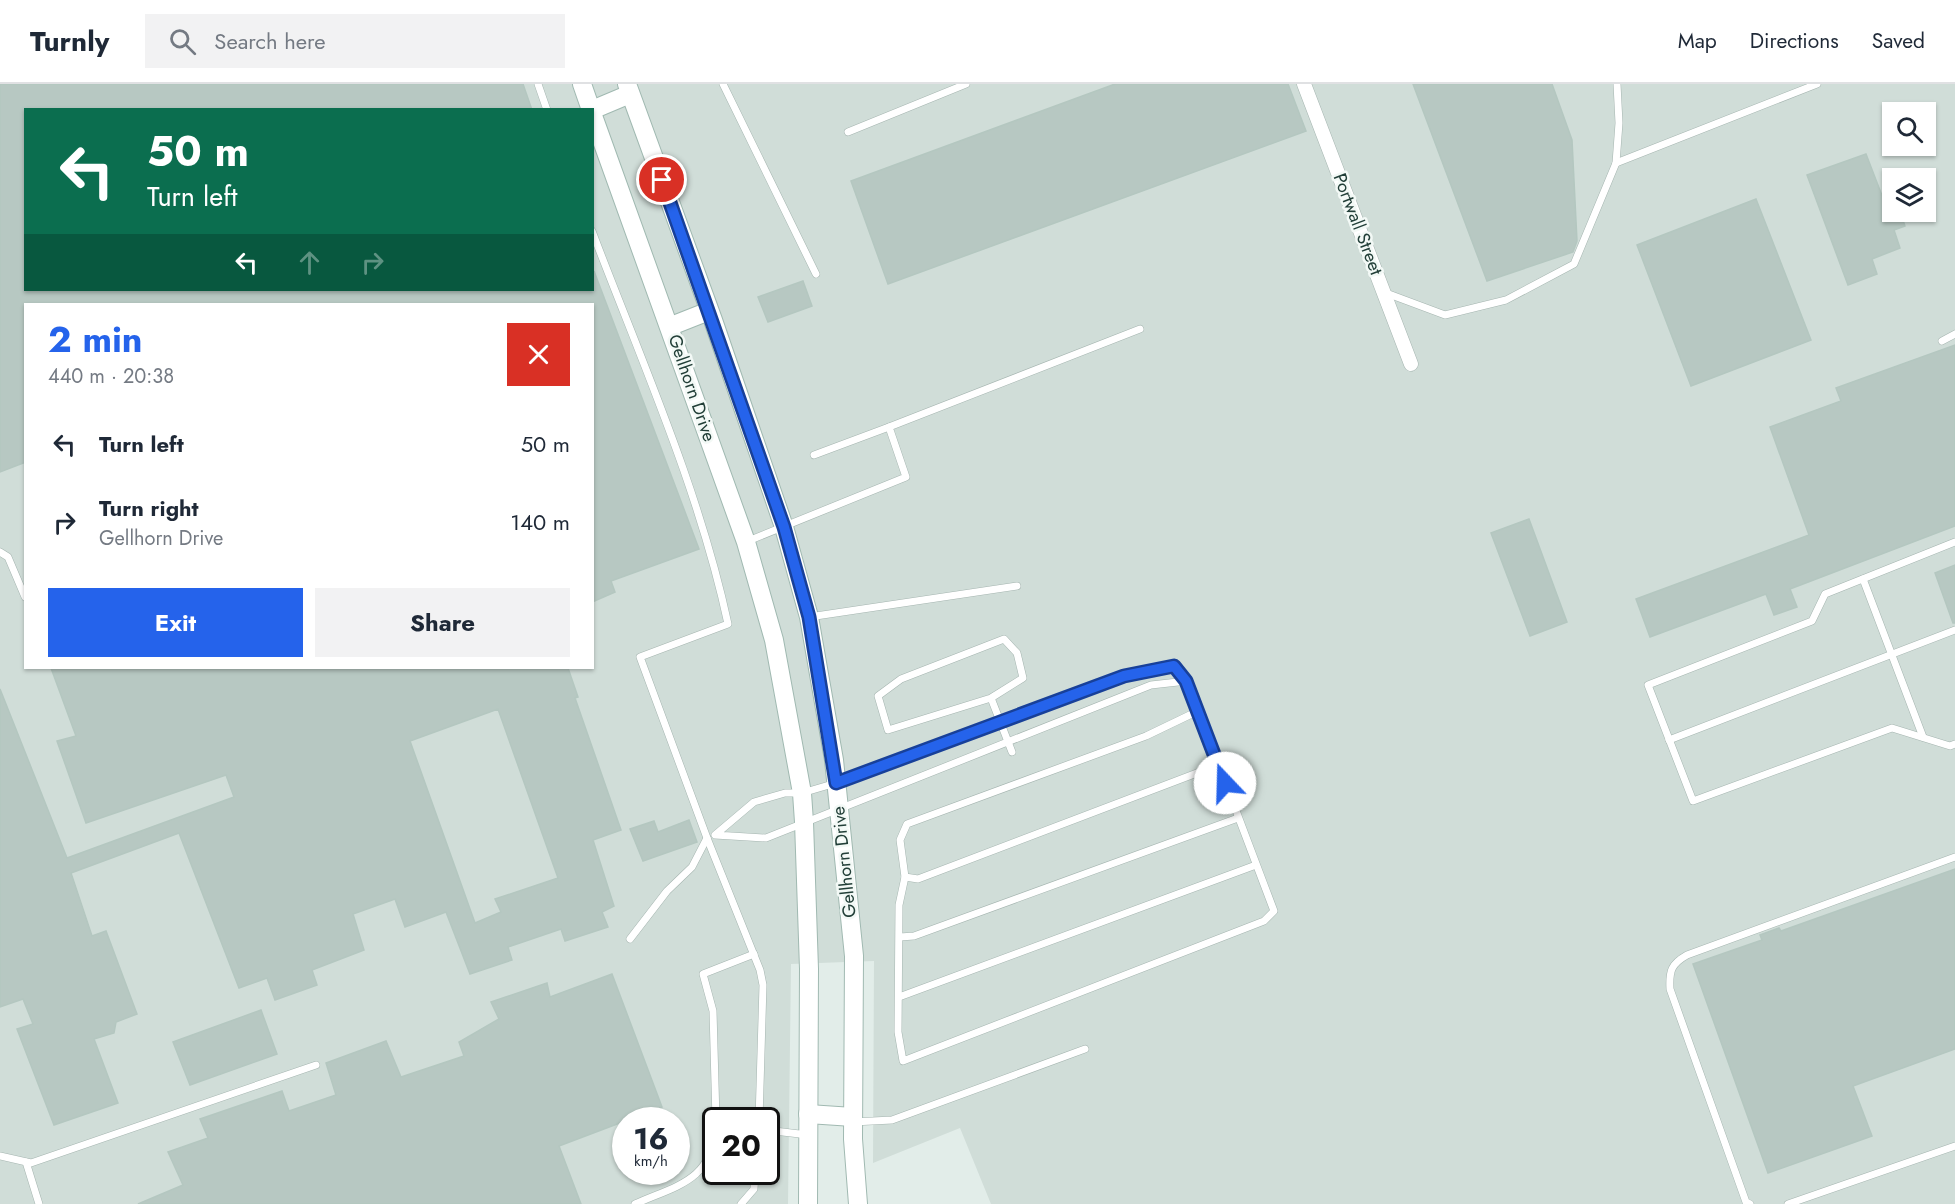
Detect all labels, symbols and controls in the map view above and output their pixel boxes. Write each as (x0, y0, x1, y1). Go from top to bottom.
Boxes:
search box (145, 14, 565, 68)
text: Turnly (30, 21, 109, 62)
icon: search (166, 25, 199, 58)
text: Search here (214, 25, 326, 57)
text: Map (1678, 26, 1717, 56)
text: Directions (1750, 26, 1839, 56)
text: Saved (1872, 26, 1925, 56)
map controls (1882, 102, 1936, 222)
button: search (1882, 102, 1936, 156)
text: 50 m (147, 121, 249, 182)
icon: left (48, 132, 126, 210)
pin (636, 154, 687, 205)
icon: arrive (645, 163, 678, 196)
button: layers (1882, 168, 1936, 222)
street label: Portwall Street (1327, 169, 1390, 279)
text: Turn left (147, 177, 237, 216)
icon: left (230, 246, 263, 279)
icon: ahead (293, 246, 326, 279)
icon: right (356, 246, 389, 279)
text: 2 min (48, 313, 143, 365)
button: close (507, 323, 570, 386)
street label: Gellhorn Drive (662, 331, 722, 445)
text: 440 m · 20:38 (48, 362, 174, 391)
icon: left (48, 428, 81, 461)
text: Turn left (99, 428, 184, 460)
text: 50 m (521, 428, 570, 460)
text: Turn right (99, 492, 199, 524)
icon: right (48, 506, 81, 539)
text: 140 m (510, 506, 570, 538)
text: Gellhorn Drive (99, 524, 223, 553)
button: Exit (48, 588, 303, 657)
button: Share (315, 588, 570, 657)
position arrow (1193, 751, 1257, 815)
street label: Gellhorn Drive (825, 805, 863, 919)
speed limit sign: 20 (702, 1107, 780, 1185)
text: 16 (633, 1117, 669, 1160)
text: km/h (634, 1150, 668, 1172)

